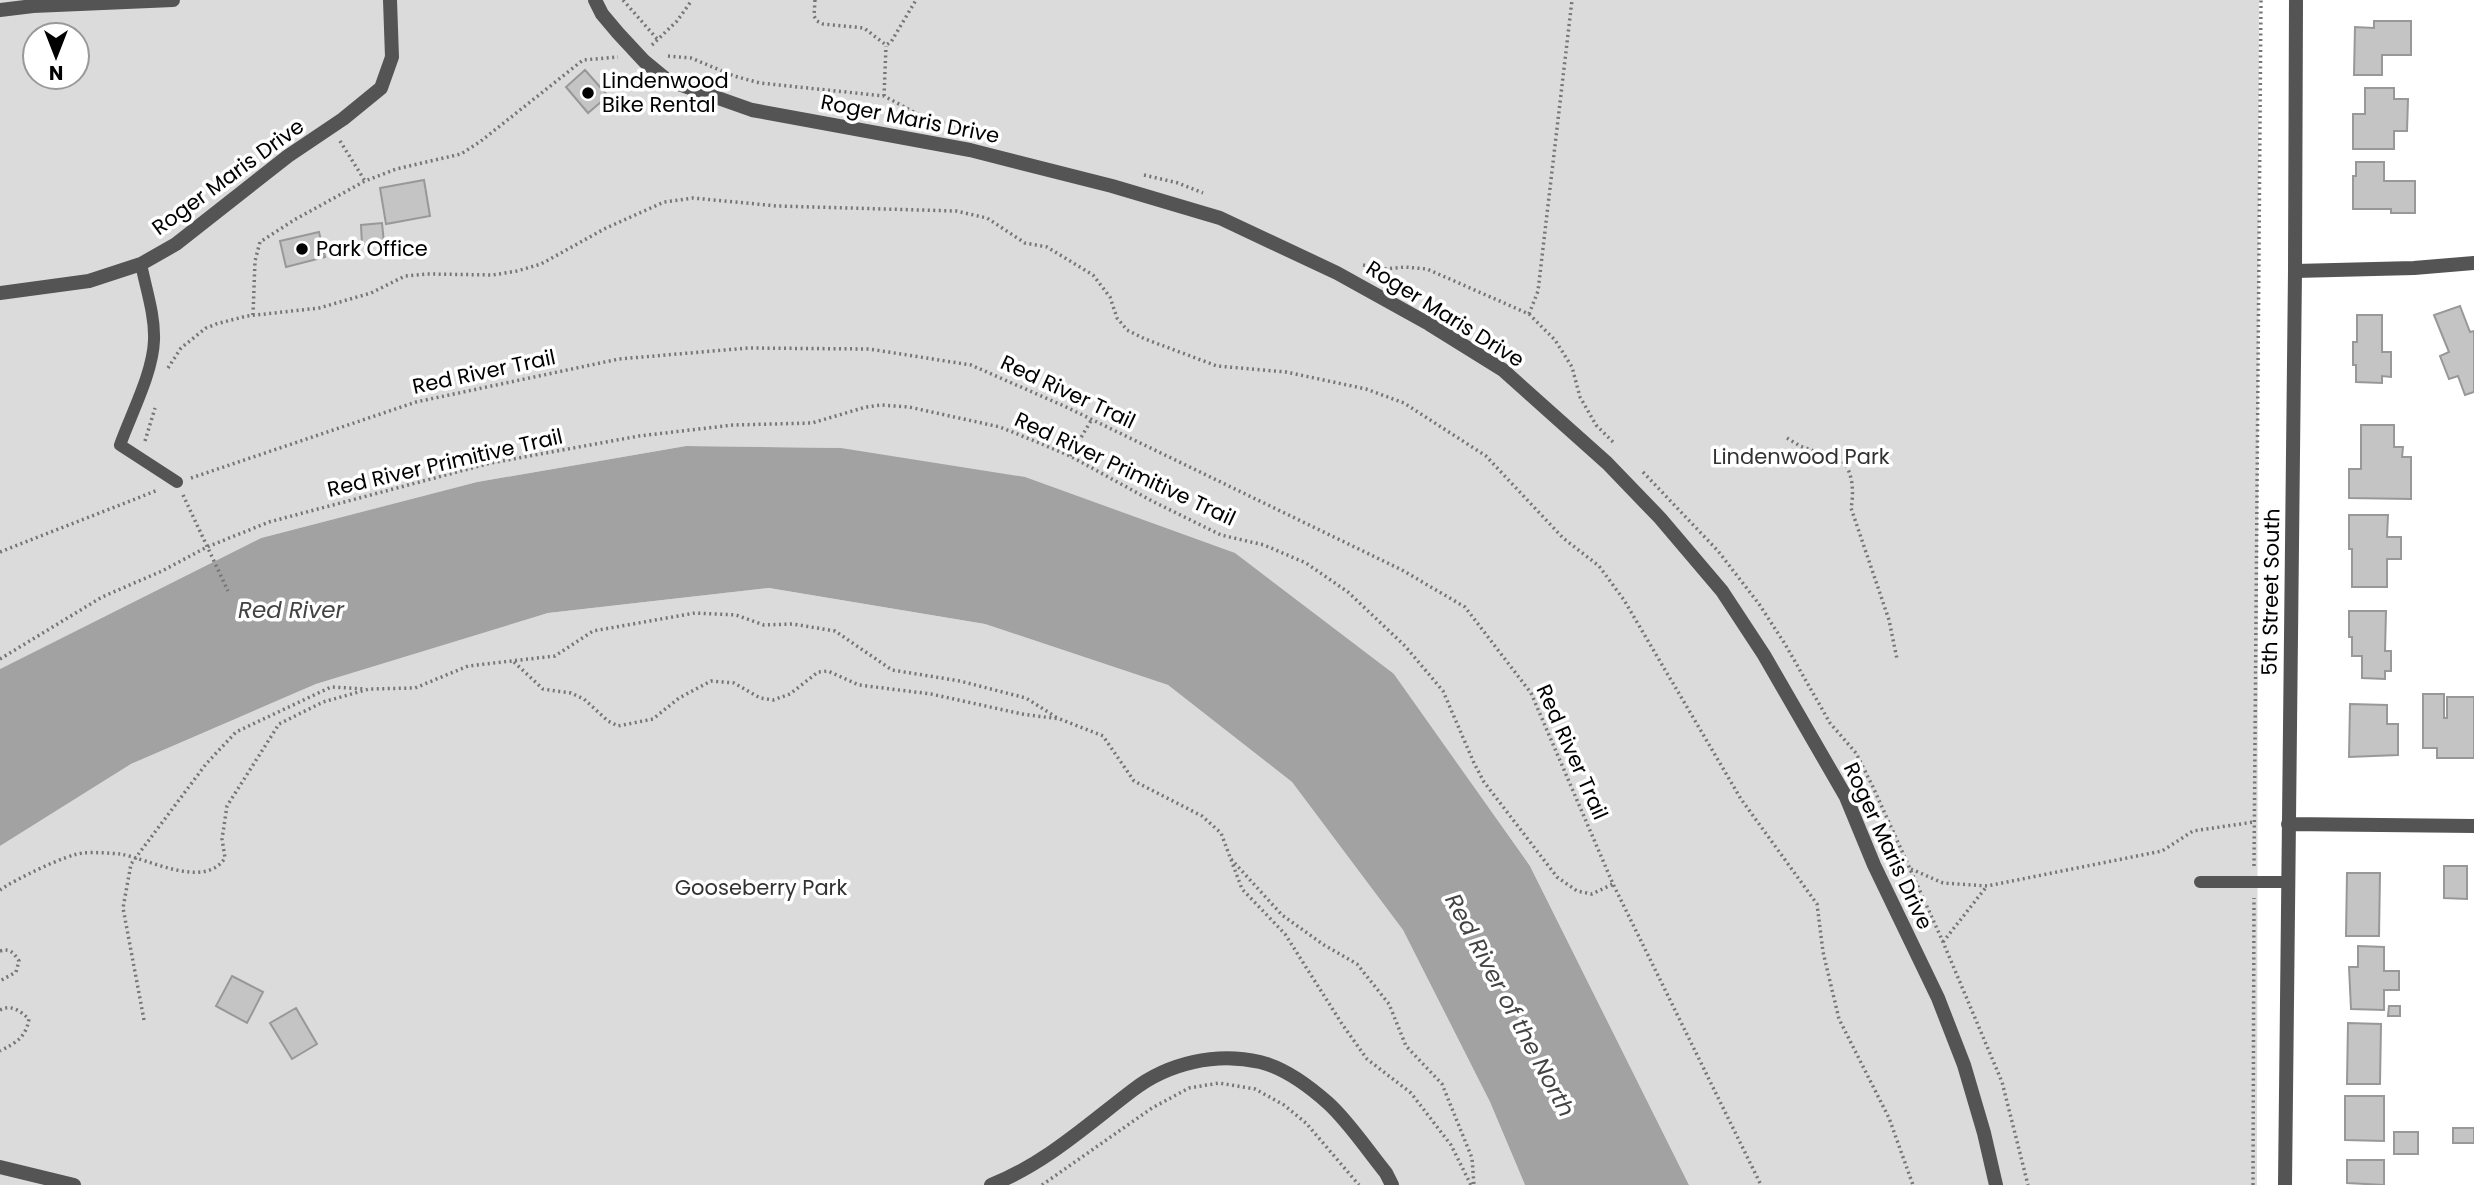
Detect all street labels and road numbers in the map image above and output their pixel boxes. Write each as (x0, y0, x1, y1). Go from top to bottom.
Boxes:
street label: Roger Maris Drive (818, 87, 1002, 150)
street label: Roger Maris Drive (146, 112, 310, 242)
street label: Roger Maris Drive (1361, 253, 1530, 374)
street label: Red River Trail (410, 342, 558, 401)
street label: Red River Trail (996, 348, 1140, 435)
street label: Red River Primitive Trail (1010, 405, 1240, 533)
street label: Red River Primitive Trail (324, 421, 565, 504)
street label: 5th Street South (2255, 508, 2286, 676)
street label: Red River Trail (1530, 679, 1615, 824)
street label: Roger Maris Drive (1837, 757, 1940, 934)

